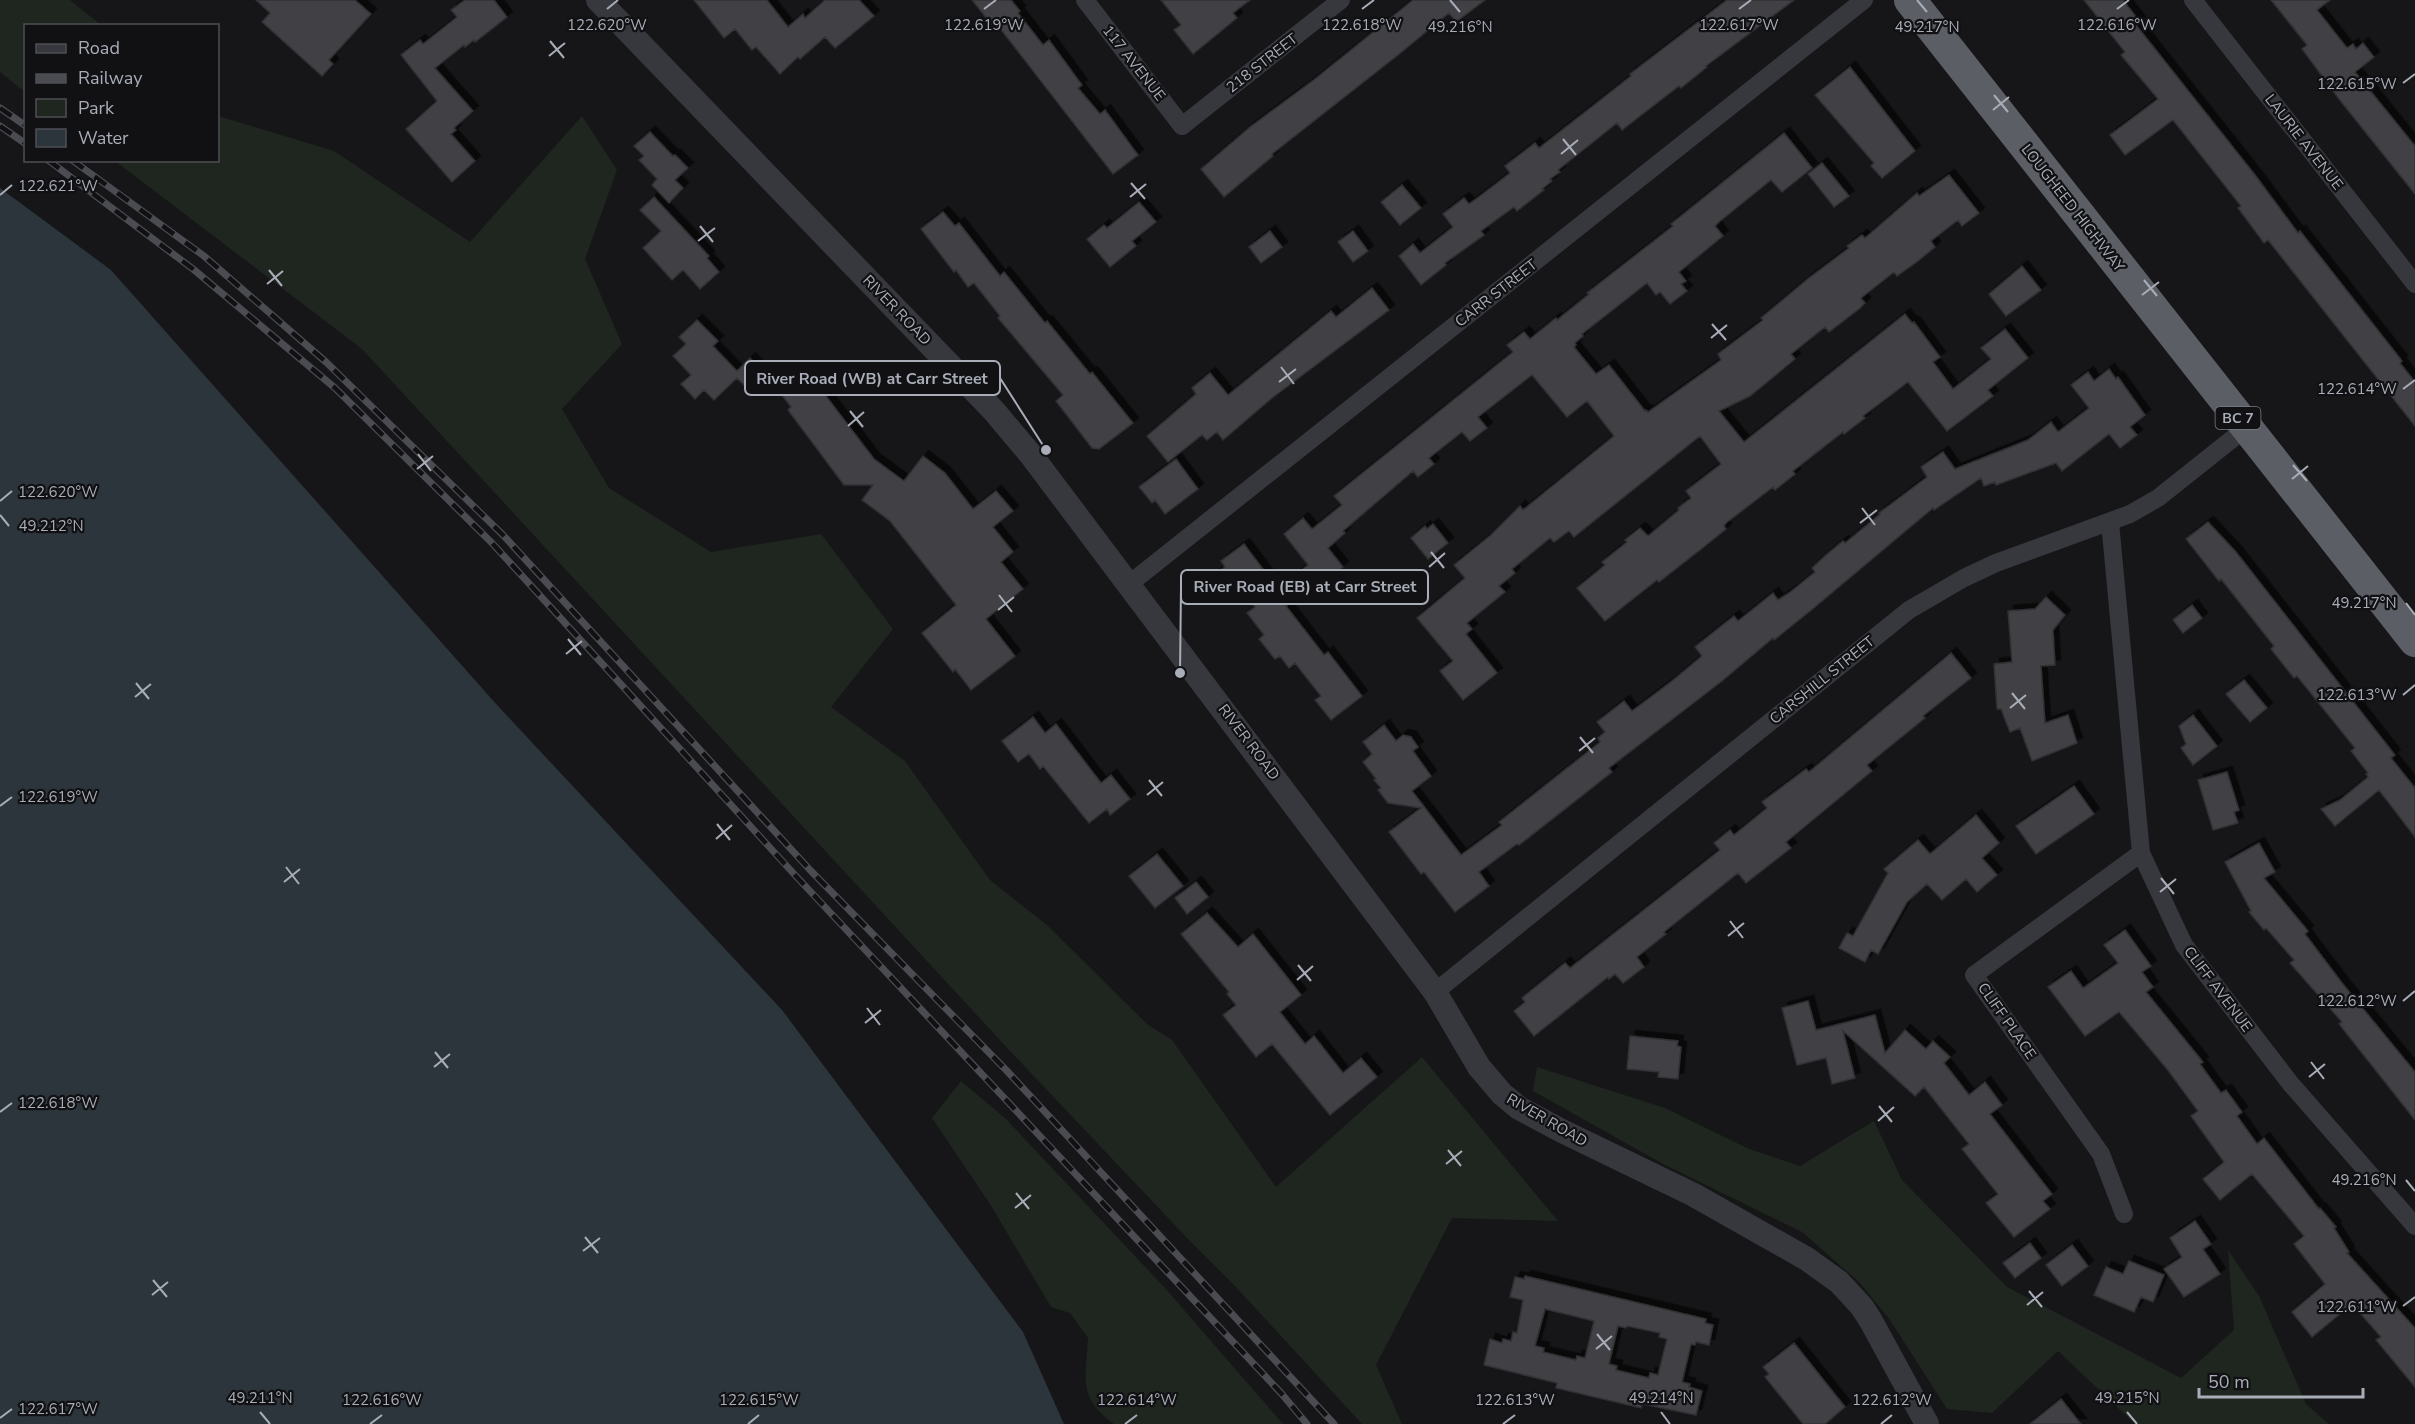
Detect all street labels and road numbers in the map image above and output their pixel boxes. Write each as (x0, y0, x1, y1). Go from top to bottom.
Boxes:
street label: 117 AVENUE (1098, 21, 1170, 105)
street label: 218 STREET (1222, 29, 1302, 97)
street label: LAURIE AVENUE (2260, 90, 2348, 194)
street label: LOUGHEED HIGHWAY (2017, 140, 2130, 277)
street label: CARR STREET (1451, 255, 1541, 331)
street label: RIVER ROAD (858, 271, 936, 349)
road number: BC 7 (2216, 407, 2260, 429)
street label: CARSHILL STREET (1765, 631, 1879, 729)
street label: RIVER ROAD (1214, 700, 1284, 784)
street label: CLIFF AVENUE (2179, 942, 2257, 1036)
street label: CLIFF PLACE (1973, 979, 2041, 1063)
street label: RIVER ROAD (1503, 1089, 1591, 1151)

